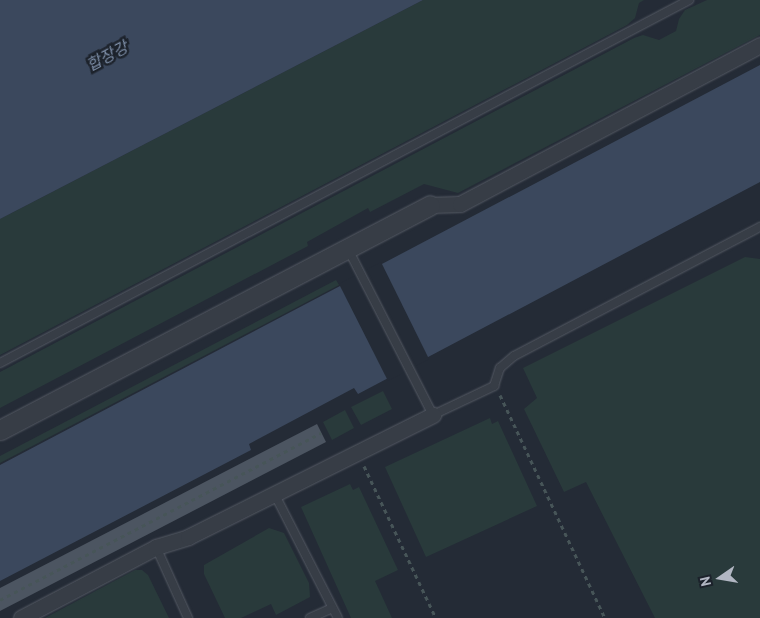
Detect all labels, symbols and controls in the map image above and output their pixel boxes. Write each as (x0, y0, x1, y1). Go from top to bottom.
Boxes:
water label: 합장강 (83, 37, 131, 75)
north arrow (695, 553, 745, 603)
text: N (696, 575, 715, 588)

